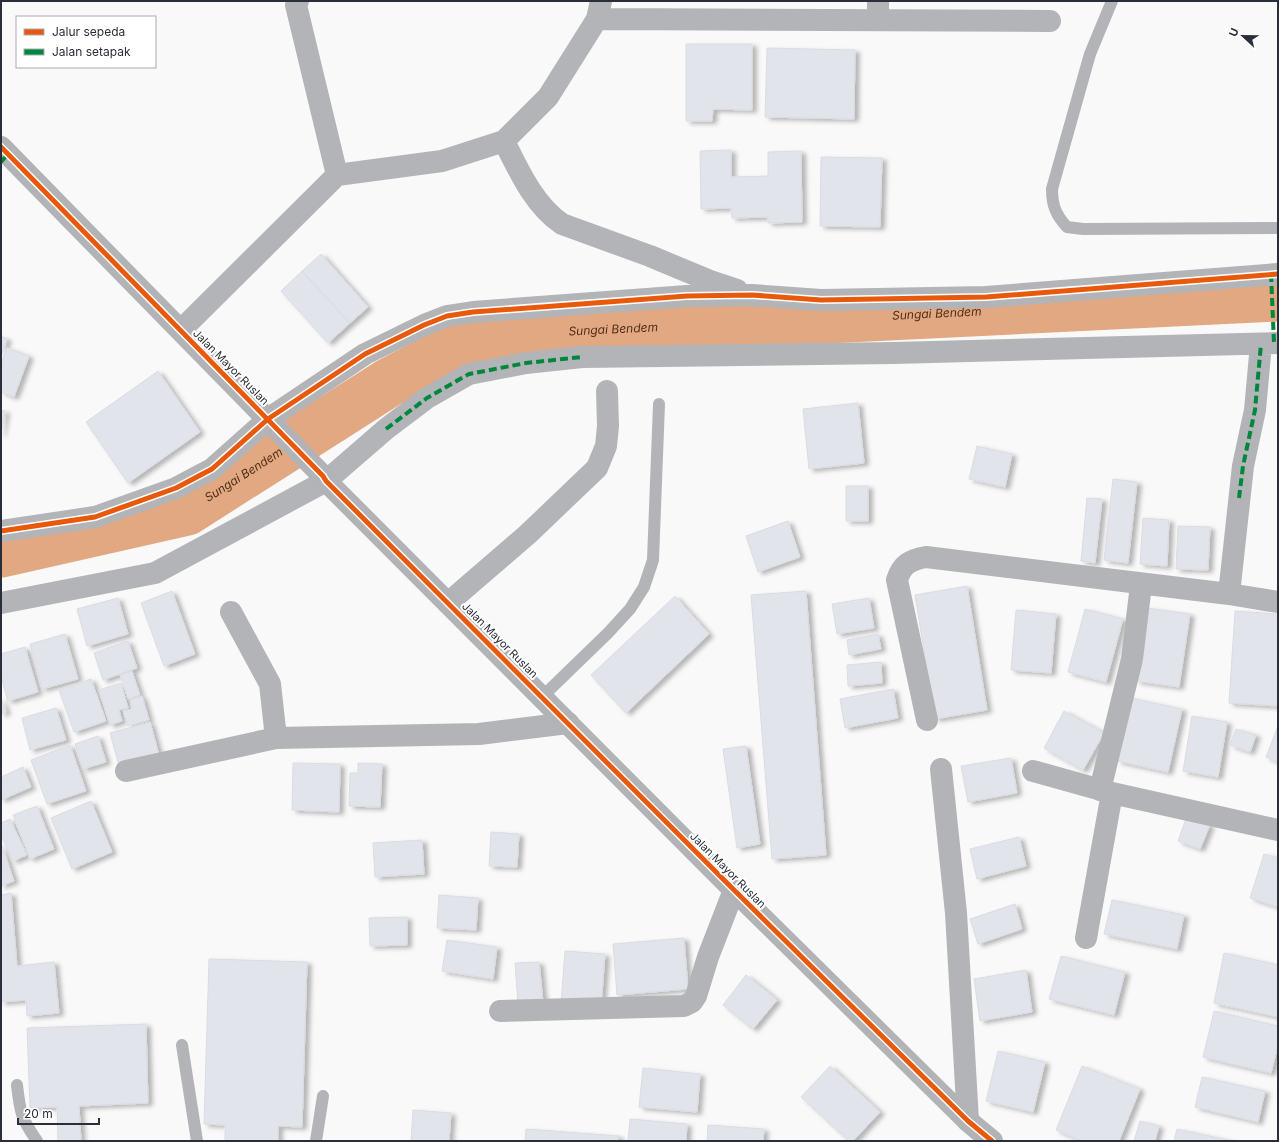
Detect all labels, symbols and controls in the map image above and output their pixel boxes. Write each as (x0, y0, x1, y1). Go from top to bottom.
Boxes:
legend (16, 16, 156, 68)
north arrow (1223, 16, 1263, 56)
text: Jalur sepeda (52, 24, 125, 39)
text: U (1226, 26, 1242, 39)
text: Jalan setapak (52, 44, 131, 59)
water label: Sungai Bendem (892, 303, 982, 323)
water label: Sungai Bendem (568, 319, 659, 339)
street label: Jalan Mayor Ruslan (190, 326, 272, 408)
water label: Sungai Bendem (202, 444, 286, 505)
street label: Jalan Mayor Ruslan (459, 599, 541, 681)
street label: Jalan Mayor Ruslan (687, 829, 769, 911)
scale bar (18, 1100, 99, 1126)
text: 20 m (24, 1106, 53, 1121)

